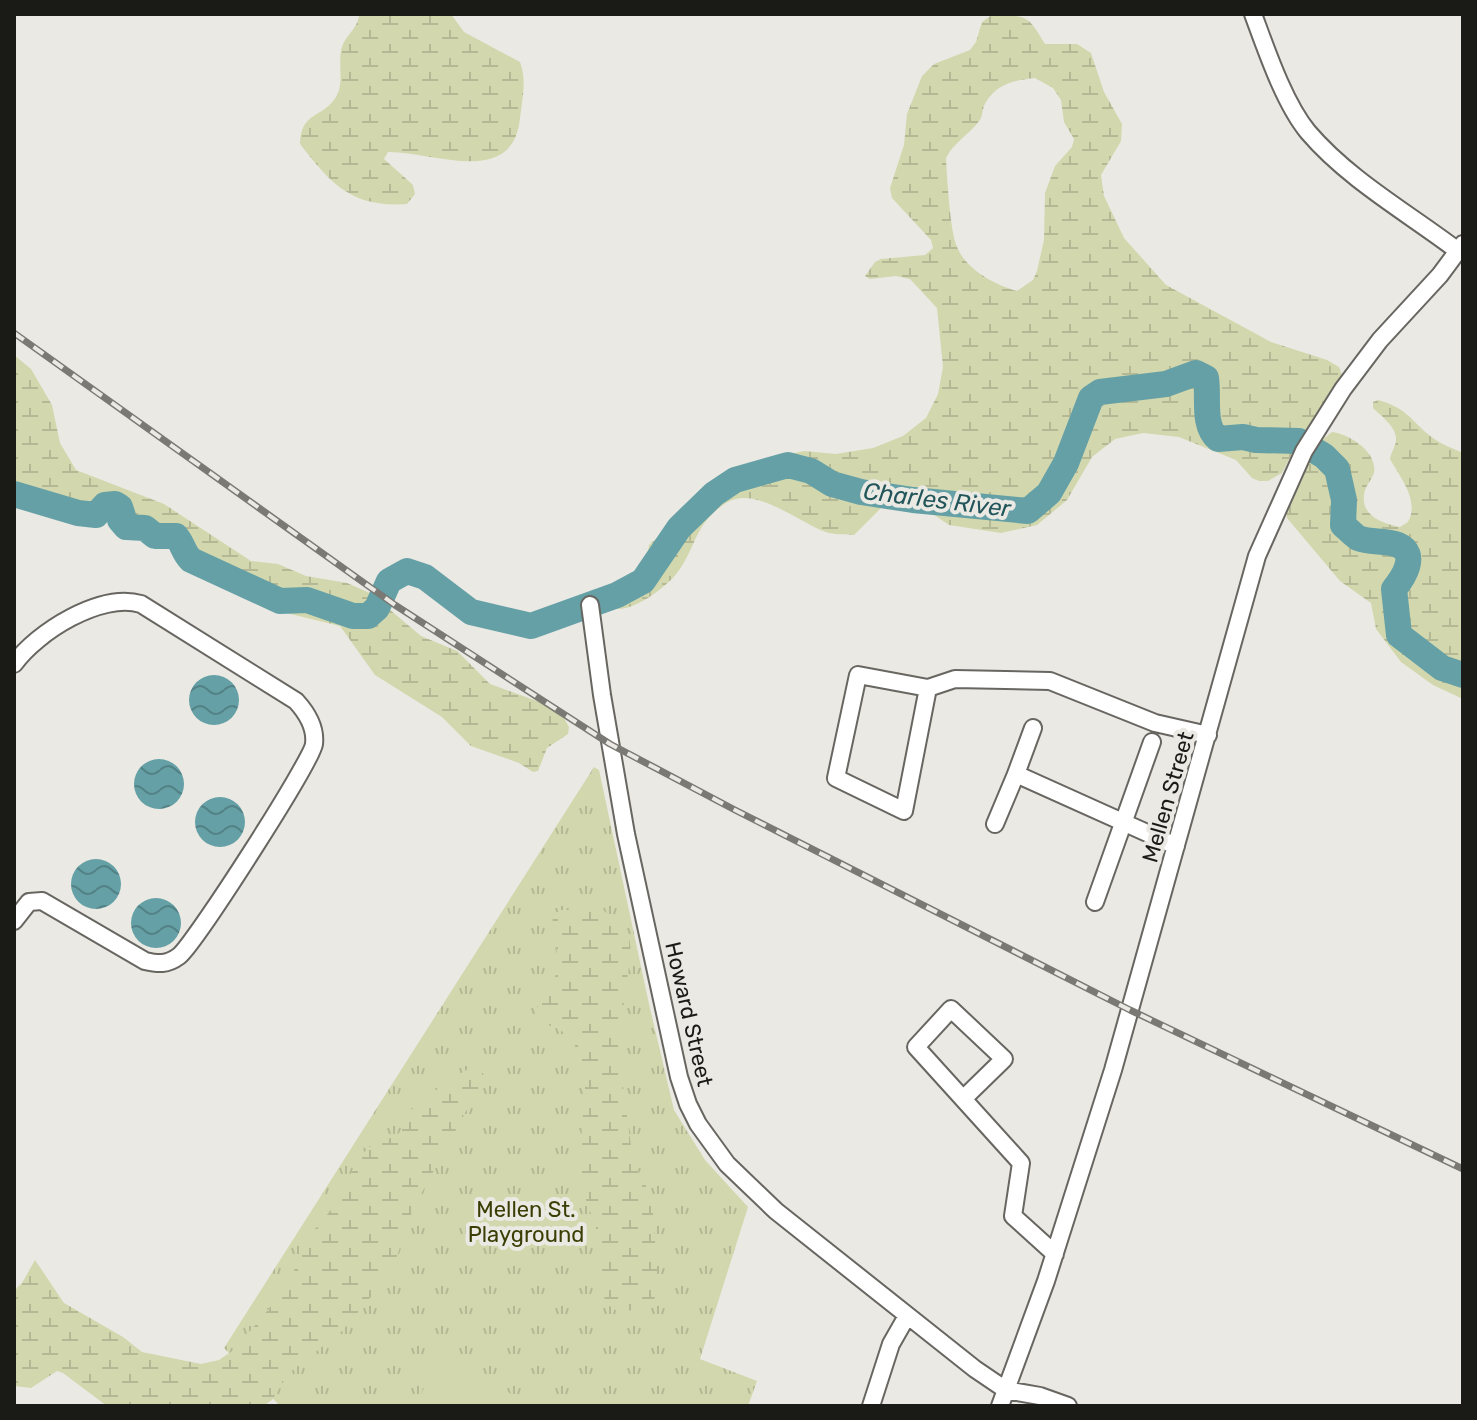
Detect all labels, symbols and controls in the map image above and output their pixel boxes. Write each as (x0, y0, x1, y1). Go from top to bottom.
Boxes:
water label: Charles River (862, 477, 1013, 523)
street label: Mellen Street (1136, 728, 1200, 866)
street label: Howard Street (659, 939, 719, 1089)
park label: Mellen St. Playground (468, 1196, 584, 1248)

